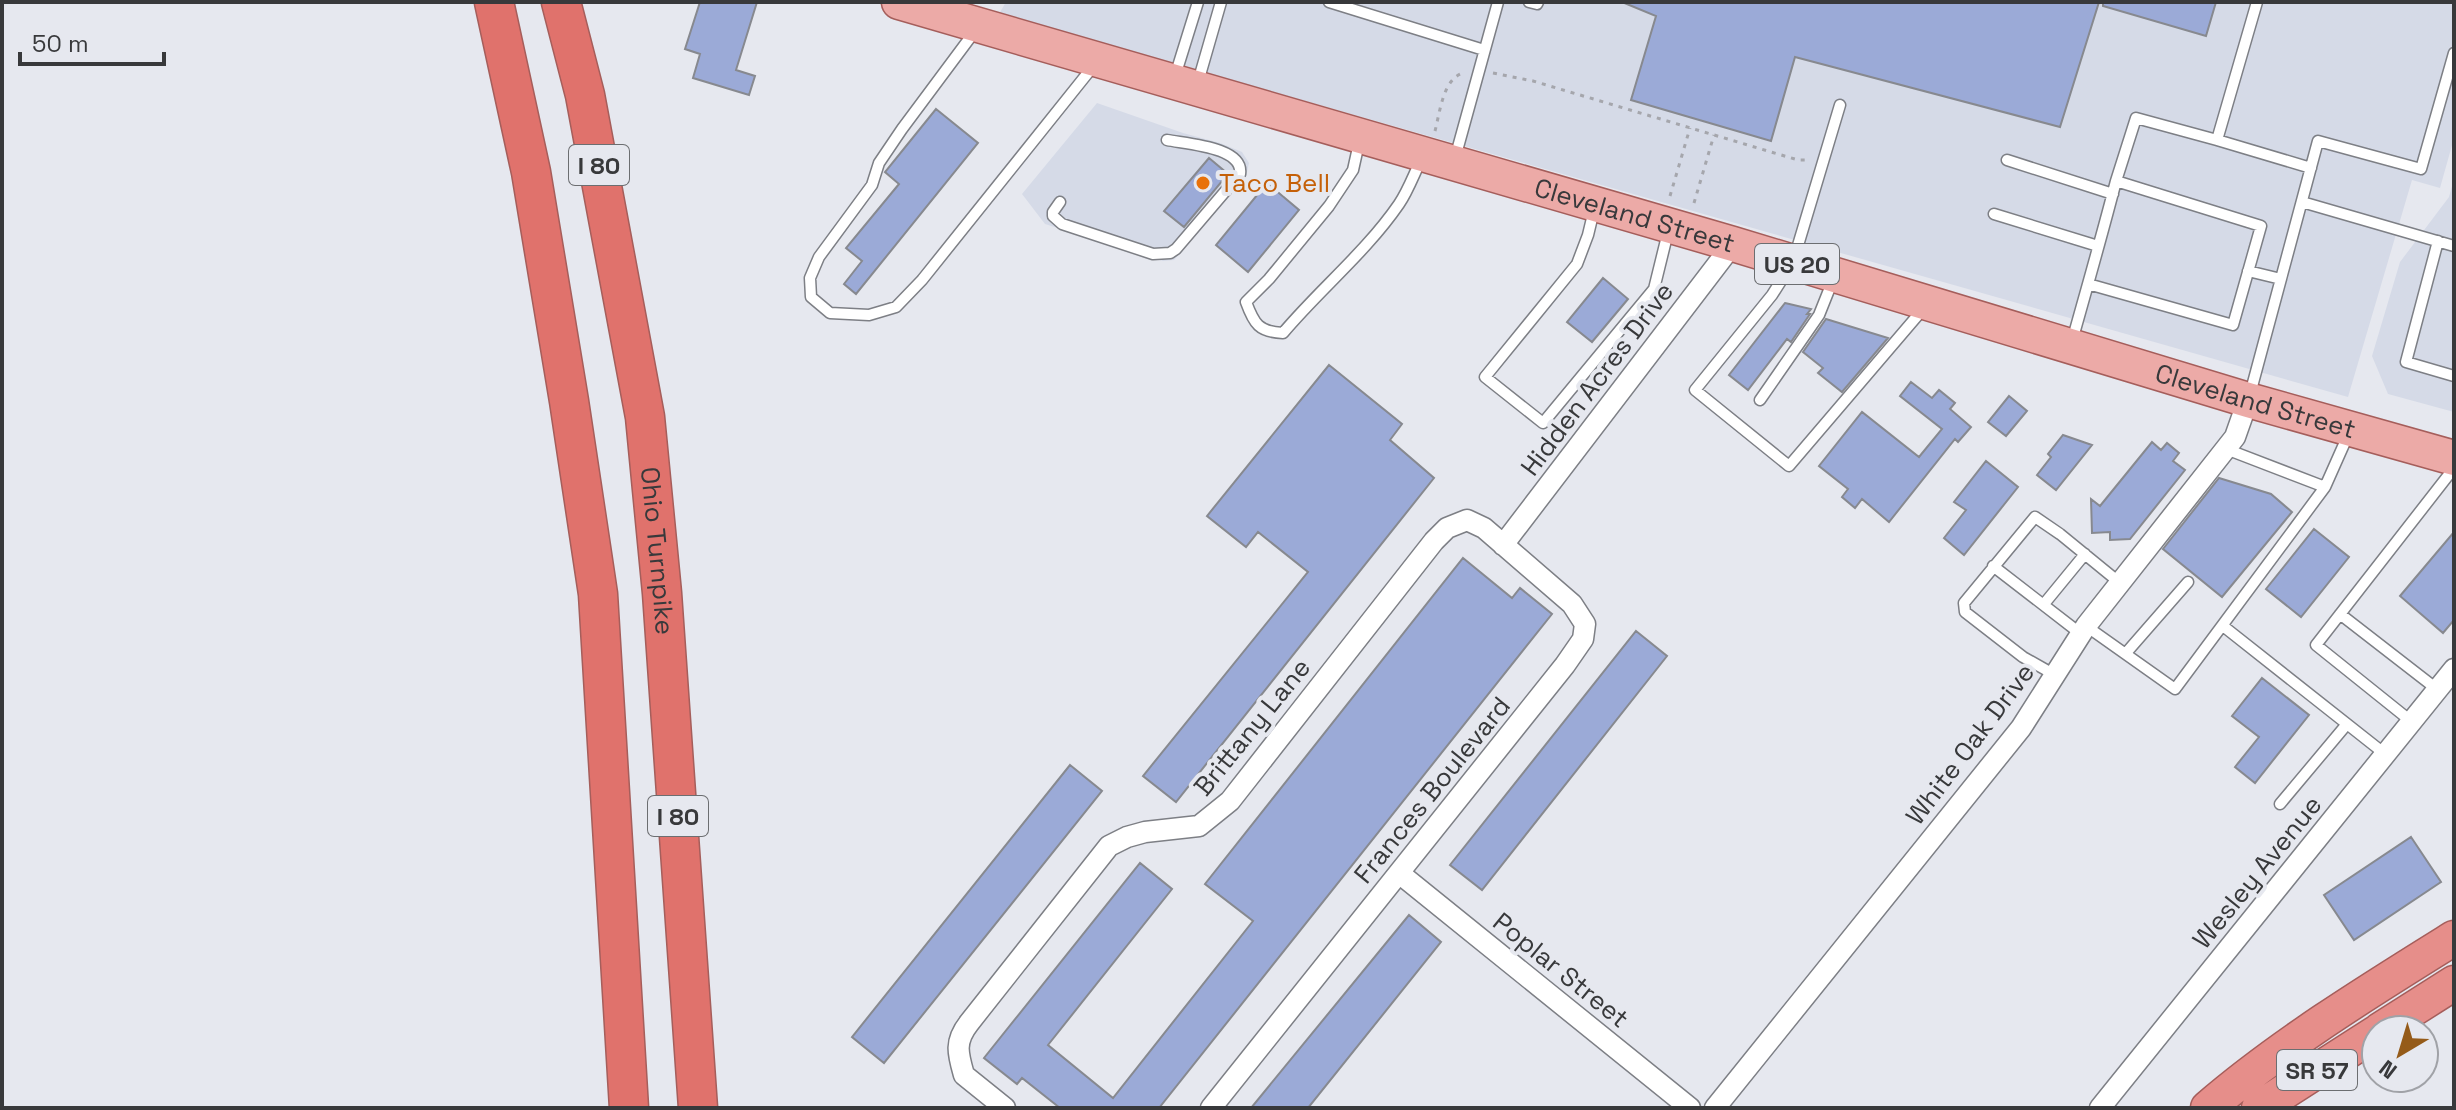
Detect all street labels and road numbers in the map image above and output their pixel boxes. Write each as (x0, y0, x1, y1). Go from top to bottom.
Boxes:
road number: I 80 (569, 145, 629, 185)
street label: Cleveland Street (1530, 170, 1739, 261)
road number: US 20 (1755, 244, 1839, 284)
street label: Hidden Acres Drive (1513, 275, 1681, 483)
street label: Cleveland Street (2151, 356, 2359, 446)
street label: Ohio Turnpike (633, 465, 682, 636)
street label: Brittany Lane (1186, 651, 1318, 803)
street label: White Oak Drive (1898, 656, 2042, 832)
street label: Frances Boulevard (1346, 690, 1518, 890)
street label: Wesley Avenue (2185, 789, 2329, 955)
road number: I 80 (648, 796, 708, 836)
street label: Poplar Street (1486, 905, 1636, 1035)
road number: SR 57 (2277, 1050, 2357, 1090)

